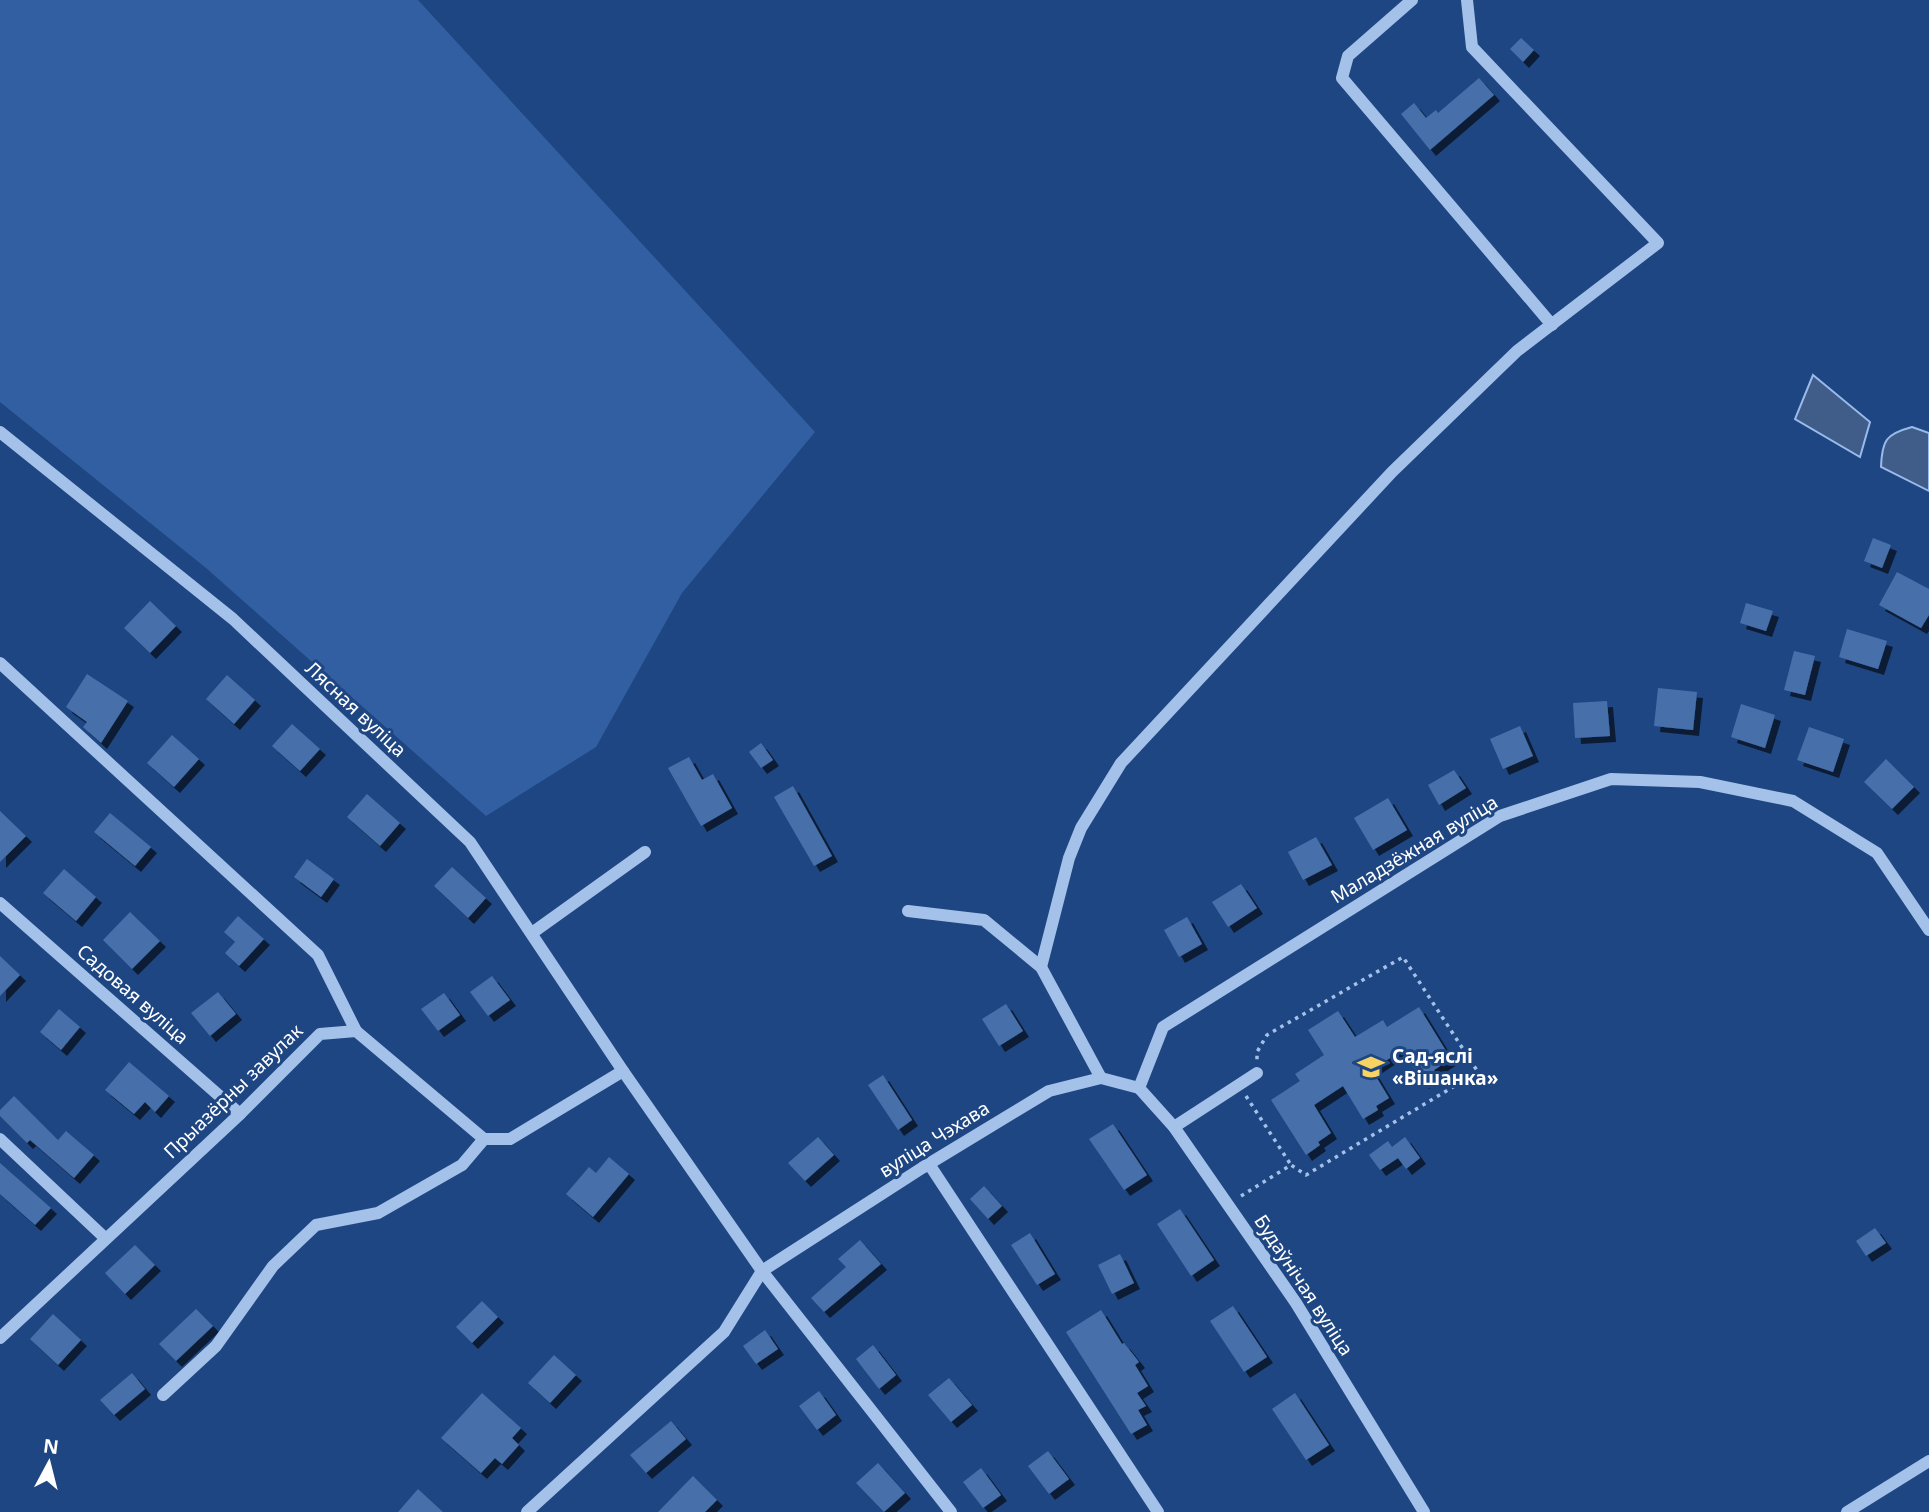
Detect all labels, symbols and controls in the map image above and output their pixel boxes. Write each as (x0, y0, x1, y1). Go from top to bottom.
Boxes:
street label: Лясная вуліца (300, 655, 412, 763)
street label: Маладзёжная вуліца (1326, 789, 1502, 909)
street label: Садовая вуліца (72, 938, 194, 1050)
street label: Прыазёрны завулак (158, 1018, 308, 1164)
place label: Сад-яслі «Вішанка» (1392, 1043, 1498, 1091)
school or university icon: Сад-яслі «Вішанка» (1356, 1052, 1386, 1082)
street label: вуліца Чэхава (874, 1095, 994, 1183)
street label: Будаўнічая вуліца (1249, 1209, 1359, 1361)
north arrow (14, 1428, 84, 1498)
text: N (42, 1432, 60, 1460)

